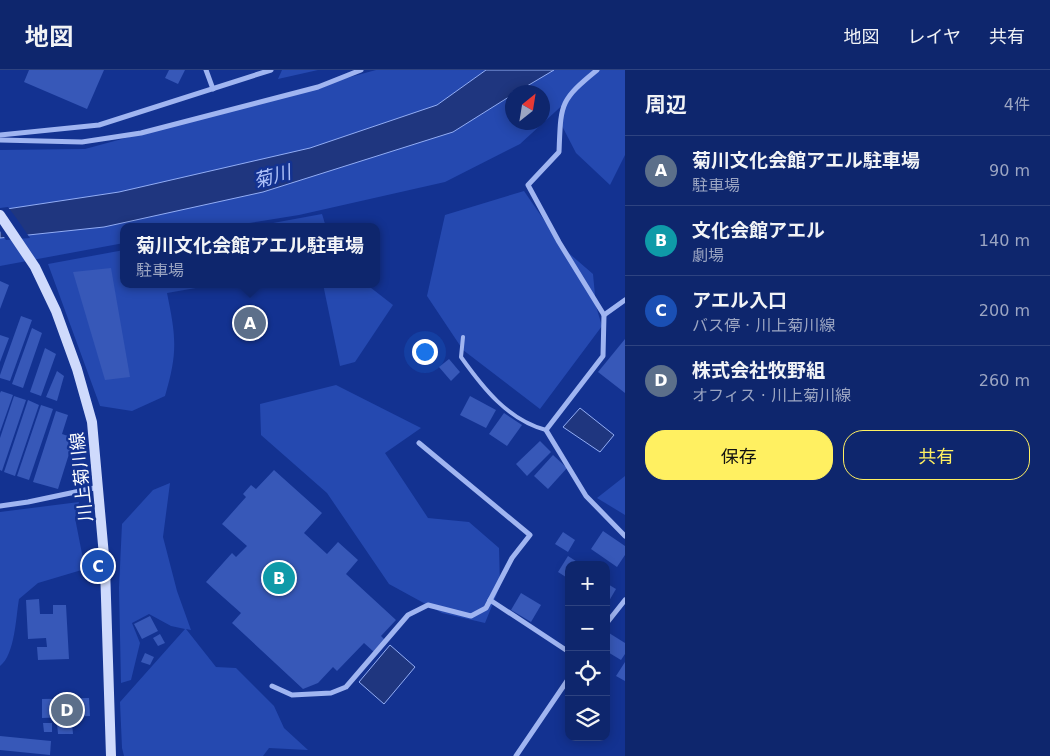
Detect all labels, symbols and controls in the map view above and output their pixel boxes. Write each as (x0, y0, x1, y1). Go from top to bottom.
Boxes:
text: 地図 (25, 23, 73, 51)
text: 地図 (844, 26, 880, 47)
text: レイヤ (908, 26, 961, 47)
text: 共有 (989, 26, 1025, 47)
north arrow (505, 85, 550, 130)
text: 周辺 (645, 93, 687, 117)
text: 4件 (1004, 95, 1030, 114)
text: 菊川文化会館アエル駐車場 (692, 149, 920, 171)
water label: 菊川 (251, 160, 295, 192)
text: A (655, 161, 667, 180)
text: 90 m (989, 161, 1030, 180)
text: 駐車場 (692, 176, 740, 195)
text: 文化会館アエル (692, 219, 825, 241)
popup (120, 223, 380, 288)
text: B (655, 231, 667, 250)
text: 140 m (979, 231, 1030, 250)
text: 菊川文化会館アエル駐車場 (136, 234, 364, 256)
text: 劇場 (692, 246, 724, 265)
text: 駐車場 (136, 261, 184, 280)
text: アエル入口 (692, 289, 787, 311)
text: C (655, 301, 667, 320)
text: 200 m (979, 301, 1030, 320)
pin: A (234, 304, 266, 342)
text: バス停 · 川上菊川線 (692, 316, 835, 335)
your location (412, 339, 438, 365)
text: 株式会社牧野組 (692, 359, 825, 381)
text: D (654, 371, 668, 390)
text: 260 m (979, 371, 1030, 390)
text: オフィス · 川上菊川線 (692, 386, 851, 405)
button: 保存 (645, 430, 833, 480)
button: 共有 (843, 430, 1030, 480)
street label: 川上菊川線 (66, 431, 96, 523)
pin: C (82, 547, 114, 585)
pin: B (263, 559, 295, 597)
map controls (565, 561, 610, 741)
button: + (565, 561, 610, 606)
button: − (565, 606, 610, 651)
button: locate (565, 651, 610, 696)
pin: D (51, 691, 83, 729)
button: layers (565, 696, 610, 741)

